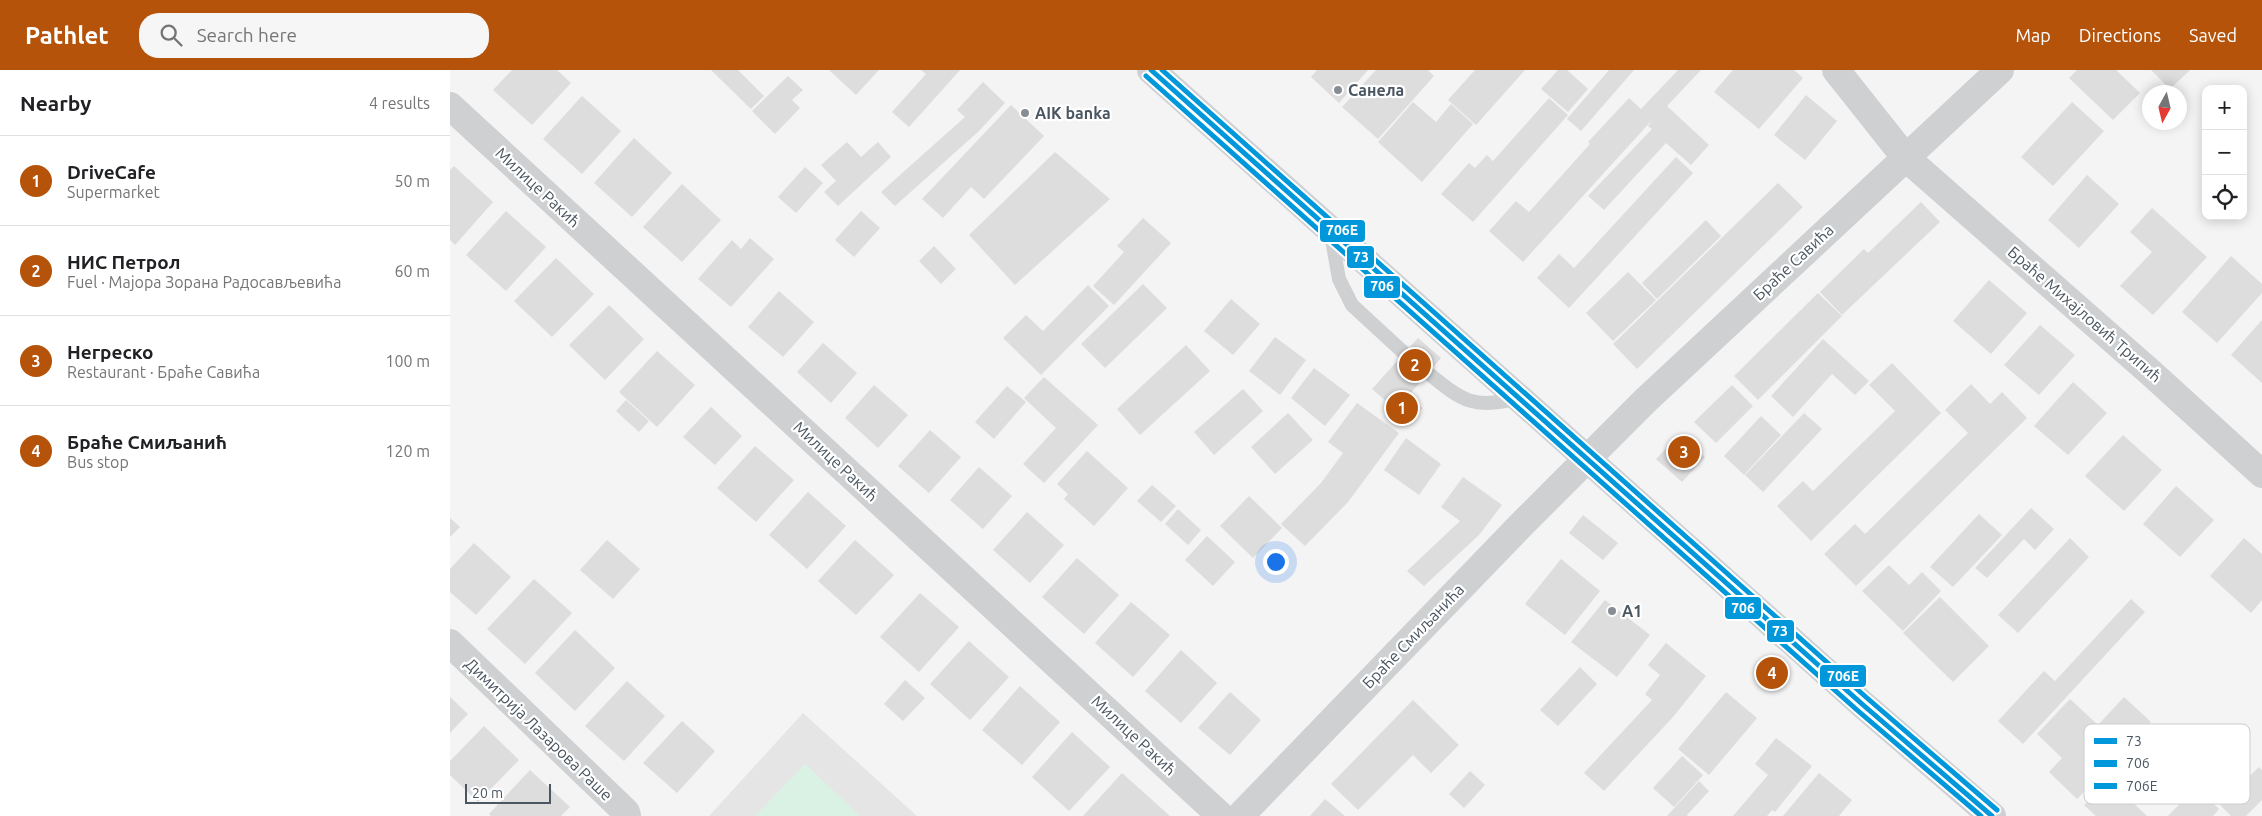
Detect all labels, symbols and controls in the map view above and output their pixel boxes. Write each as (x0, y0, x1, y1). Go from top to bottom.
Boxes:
search box (139, 13, 489, 58)
icon: search (157, 21, 185, 49)
text: Pathlet (25, 22, 109, 49)
text: Search here (197, 24, 297, 46)
text: Map (2015, 25, 2051, 45)
text: Directions (2079, 25, 2161, 45)
text: Saved (2189, 25, 2237, 45)
place label: Санела (1348, 81, 1404, 99)
marker: Санела (1332, 84, 1344, 96)
north arrow (2142, 85, 2187, 130)
map controls (2202, 85, 2247, 220)
button: + (2202, 85, 2247, 130)
text: Nearby (20, 91, 91, 115)
text: 4 results (369, 94, 430, 112)
place label: AIK banka (1035, 104, 1111, 122)
marker: AIK banka (1019, 107, 1031, 119)
button: − (2202, 130, 2247, 175)
street label: Милице Ракић (492, 143, 584, 231)
text: DriveCafe (67, 161, 156, 183)
text: 1 (31, 172, 41, 190)
text: 50 m (394, 172, 430, 190)
button: locate (2202, 175, 2247, 220)
text: Supermarket (67, 183, 160, 201)
line badge: 706E (1319, 219, 1366, 243)
street label: Браће Савића (1749, 220, 1837, 304)
text: 706E (1326, 222, 1358, 238)
street label: Браће Михајловић Трипић (2005, 242, 2165, 386)
line badge: 73 (1346, 245, 1375, 269)
text: 73 (1353, 249, 1369, 265)
text: НИС Петрол (67, 251, 180, 273)
text: 2 (31, 262, 41, 280)
text: 60 m (394, 262, 430, 280)
text: Fuel · Мајора Зорана Радосављевића (67, 273, 341, 291)
line badge: 706 (1363, 275, 1401, 299)
text: 706 (1370, 278, 1394, 294)
text: Негреско (67, 341, 153, 363)
pin: 2 (1399, 346, 1431, 384)
text: 3 (31, 352, 41, 370)
text: 100 m (385, 352, 430, 370)
text: Restaurant · Браће Савића (67, 363, 260, 381)
pin: 1 (1386, 389, 1418, 427)
street label: Милице Ракић (790, 417, 882, 505)
text: Браће Смиљанић (67, 431, 227, 453)
pin: 3 (1668, 433, 1700, 471)
text: 4 (31, 442, 41, 460)
text: 120 m (385, 442, 430, 460)
text: Bus stop (67, 453, 129, 471)
your location (1263, 549, 1289, 575)
street label: Браће Смиљанића (1359, 580, 1467, 692)
line badge: 706 (1724, 596, 1762, 620)
text: 706 (1731, 600, 1755, 616)
place label: A1 (1622, 602, 1642, 620)
marker: A1 (1606, 605, 1618, 617)
line badge: 73 (1766, 619, 1795, 643)
text: 73 (1772, 623, 1788, 639)
street label: Димитрија Лазарова Раше (462, 654, 616, 804)
pin: 4 (1756, 654, 1788, 692)
line badge: 706E (1819, 664, 1867, 688)
text: 706E (1827, 668, 1859, 684)
street label: Милице Ракић (1088, 691, 1180, 779)
legend (2084, 724, 2250, 804)
text: 73 (2126, 733, 2142, 749)
text: 706 (2126, 755, 2150, 771)
text: 706E (2126, 778, 2158, 794)
scale bar (465, 781, 551, 804)
text: 20 m (472, 785, 503, 801)

